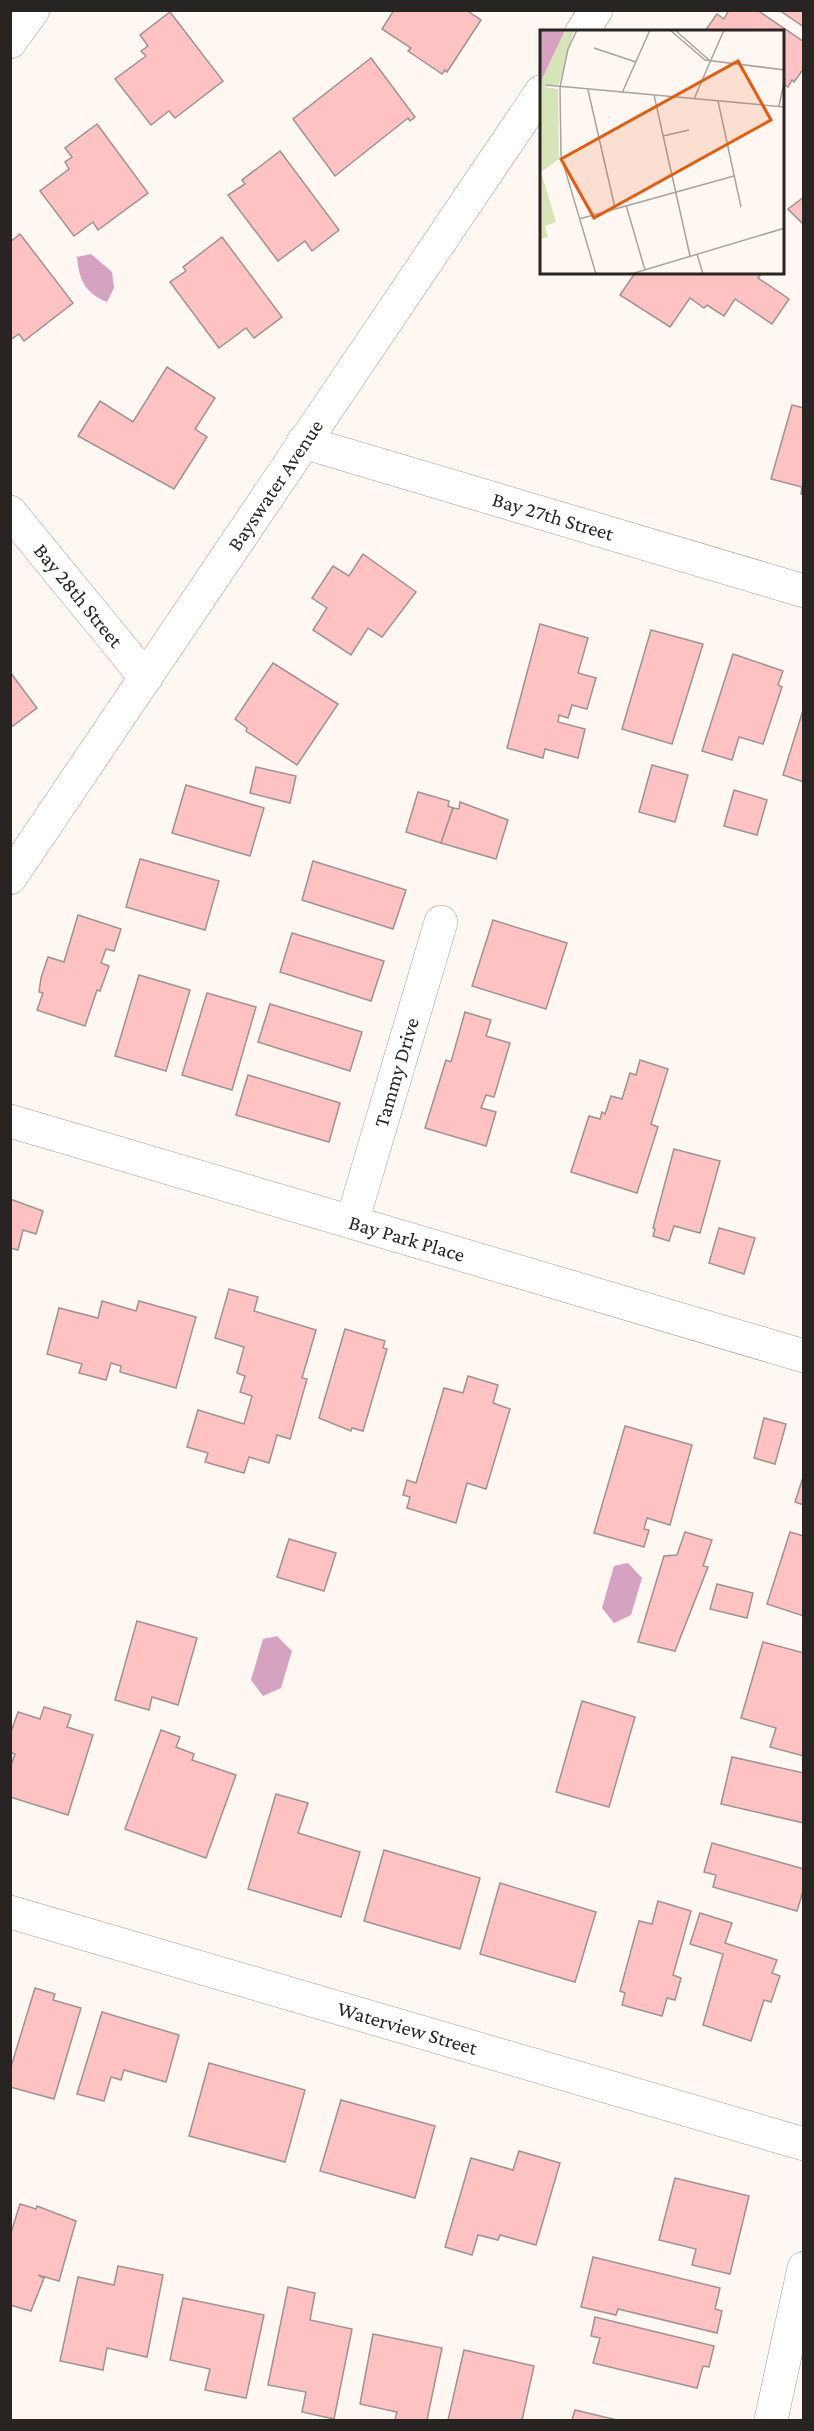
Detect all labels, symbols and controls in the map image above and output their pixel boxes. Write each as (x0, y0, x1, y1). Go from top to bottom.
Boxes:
inset map (540, 30, 784, 274)
street label: Bayswater Avenue (223, 415, 328, 555)
street label: Bay 27th Street (490, 487, 618, 546)
street label: Bay 28th Street (29, 539, 129, 653)
street label: Tammy Drive (369, 1015, 424, 1130)
street label: Bay Park Place (346, 1210, 468, 1267)
street label: Waterview Street (335, 1996, 481, 2060)

